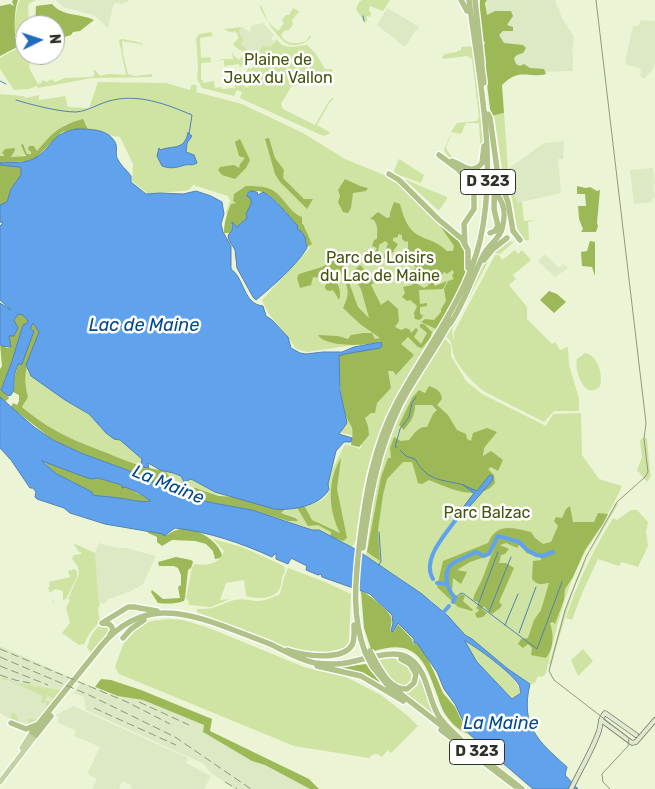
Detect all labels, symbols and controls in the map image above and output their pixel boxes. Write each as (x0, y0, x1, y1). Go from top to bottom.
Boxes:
north arrow (15, 15, 65, 65)
text: N (46, 33, 63, 45)
park label: Plaine de Jeux du Vallon (223, 50, 333, 88)
road number: D 323 (460, 170, 516, 194)
park label: Parc de Loisirs du Lac de Maine (320, 248, 440, 286)
water label: Lac de Maine (89, 315, 199, 337)
water label: La Maine (129, 461, 207, 509)
park label: Parc Balzac (444, 503, 530, 523)
water label: La Maine (463, 713, 539, 735)
road number: D 323 (450, 740, 504, 764)

